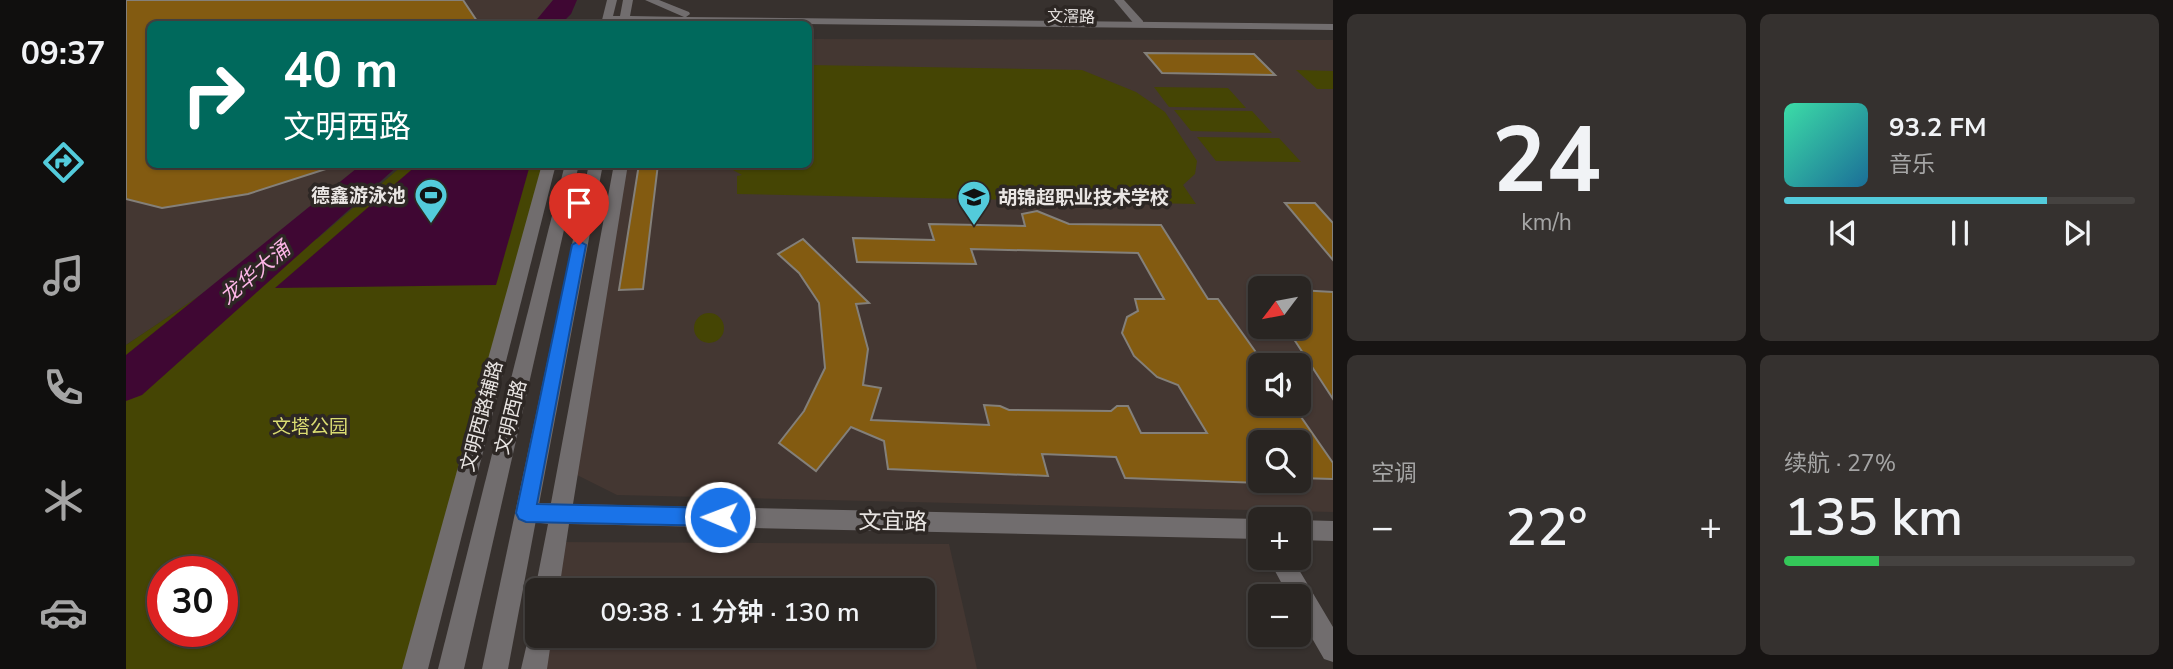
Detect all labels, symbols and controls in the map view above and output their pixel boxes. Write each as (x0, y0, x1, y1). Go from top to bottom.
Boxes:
street label: 文滘路 (1047, 6, 1095, 28)
text: 09:37 (21, 32, 105, 75)
text: 40 m (283, 37, 398, 104)
icon: right (168, 49, 259, 140)
text: 24 (1492, 99, 1601, 223)
text: 文明西路 (283, 106, 411, 149)
text: 93.2 FM (1889, 110, 1986, 145)
icon: directions (39, 138, 88, 187)
text: 音乐 (1889, 149, 1935, 180)
pin (549, 173, 609, 245)
sports icon: 德鑫游泳池 (412, 176, 450, 225)
school or university icon: 胡锦超职业技术学校 (955, 178, 993, 227)
place label: 德鑫游泳池 (311, 183, 406, 209)
icon: arrive (560, 184, 598, 222)
place label: 胡锦超职业技术学校 (998, 185, 1169, 211)
text: km/h (1521, 207, 1572, 238)
icon: previous (1824, 214, 1862, 252)
icon: pause (1941, 214, 1979, 252)
icon: next (2058, 214, 2096, 252)
water label: 龙华大涌 (214, 234, 298, 311)
icon: music (39, 251, 88, 300)
north arrow (1248, 276, 1311, 340)
map controls (1248, 276, 1311, 647)
button: sound (1248, 353, 1311, 416)
street label: 文明西路辅路 (455, 358, 509, 475)
icon: phone (39, 363, 88, 412)
street label: 文明西路 (489, 377, 533, 457)
park label: 文塔公园 (272, 414, 348, 440)
button: search (1248, 430, 1311, 493)
text: 续航 · 27% (1784, 448, 1896, 479)
text: 空调 (1371, 458, 1417, 489)
icon: climate (39, 476, 88, 525)
position arrow (683, 480, 757, 554)
text: 135 km (1784, 482, 1963, 553)
text: 22° (1506, 492, 1587, 563)
text: − (1371, 502, 1394, 553)
text: + (1699, 502, 1722, 553)
street label: 文宜路 (858, 505, 928, 538)
button: + (1248, 507, 1311, 570)
speed limit sign: 30 (147, 556, 238, 647)
button: − (1248, 584, 1311, 647)
icon: car (39, 588, 88, 637)
text: 09:38 · 1 分钟 · 130 m (601, 595, 859, 630)

